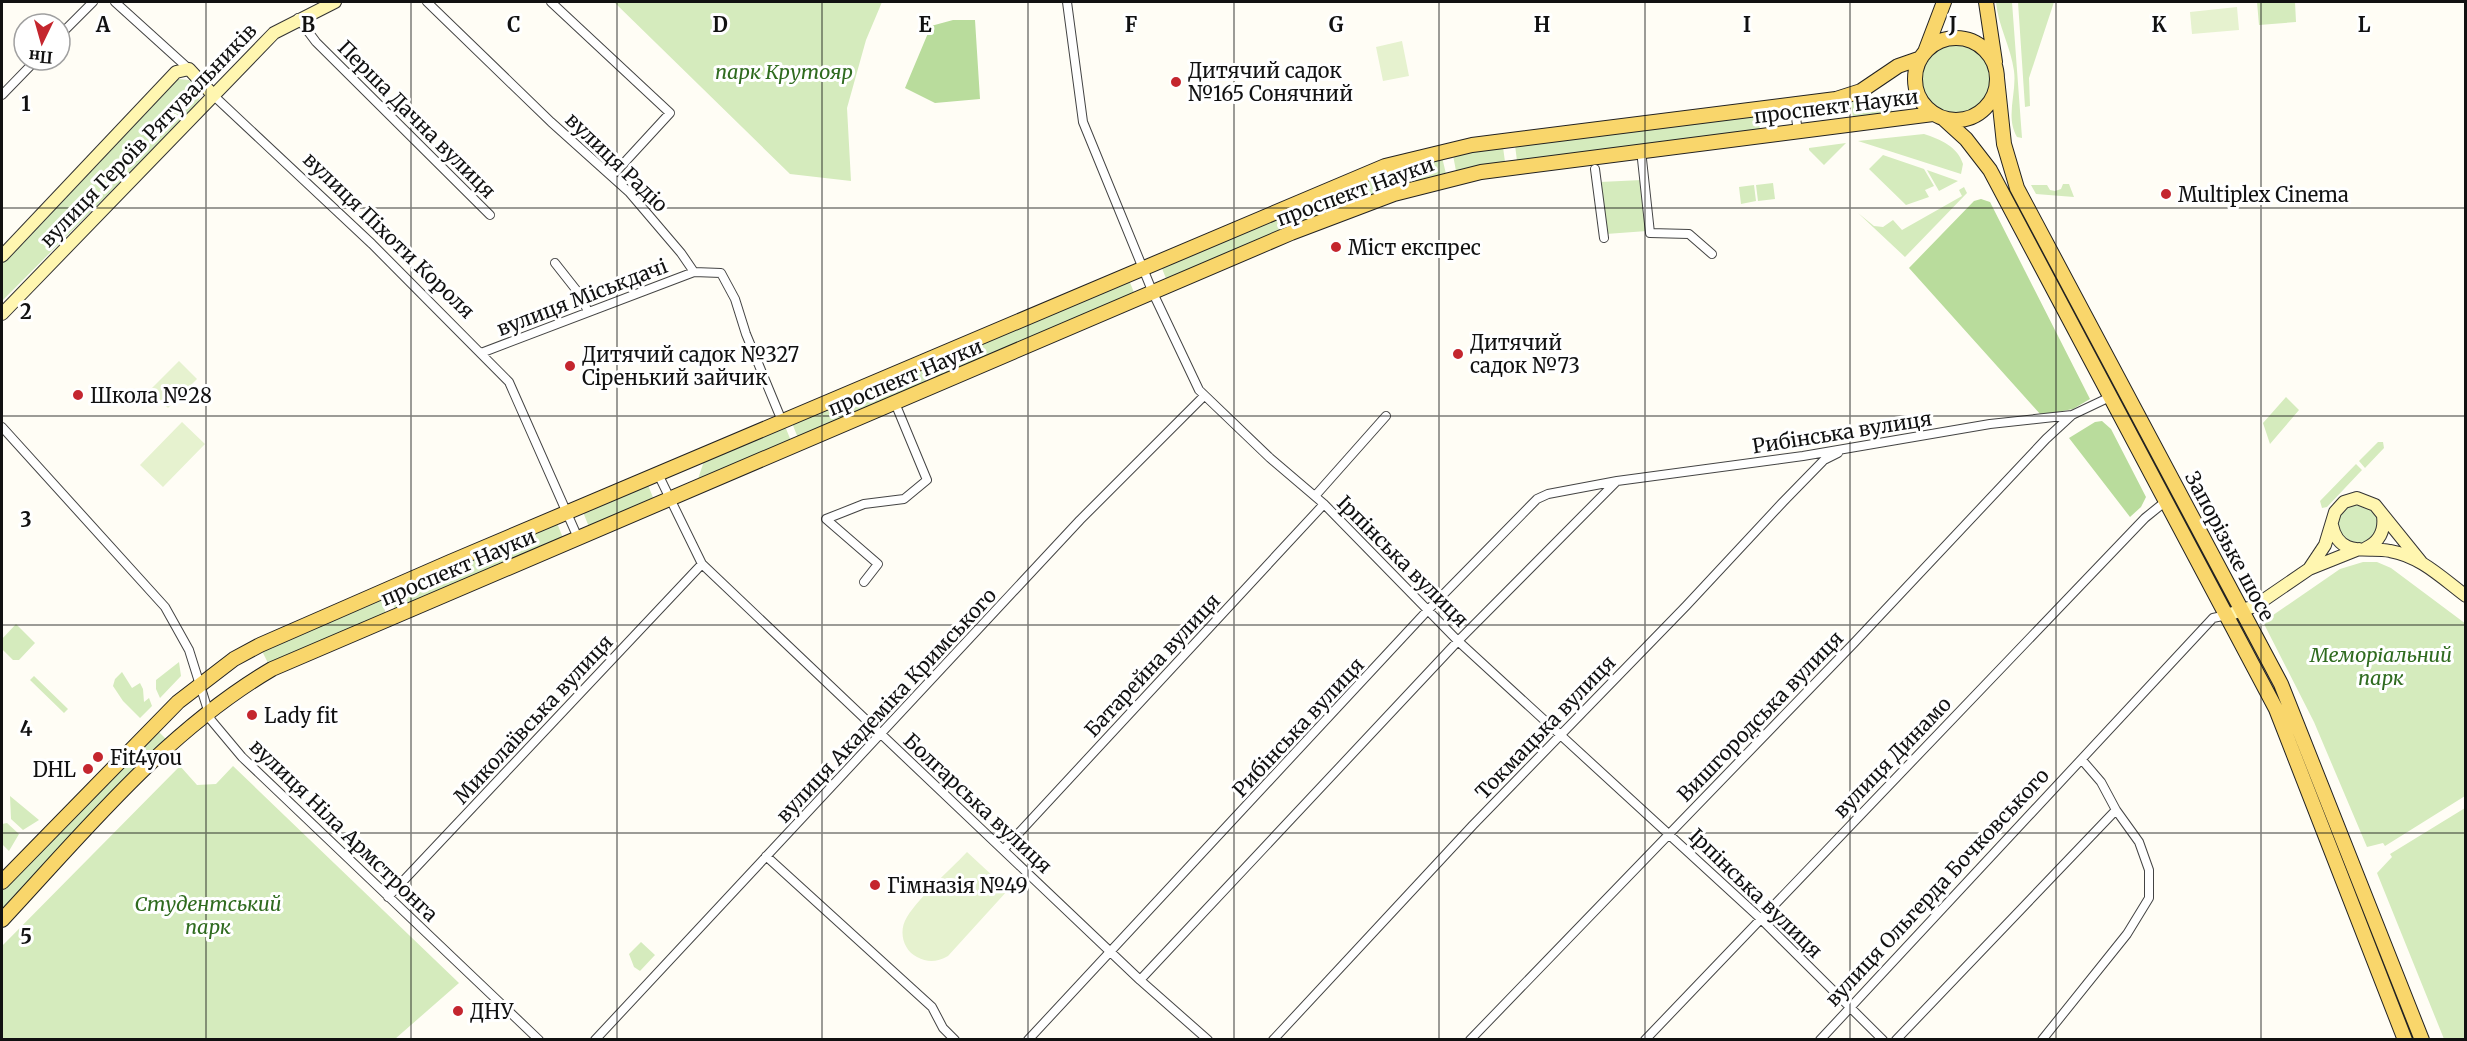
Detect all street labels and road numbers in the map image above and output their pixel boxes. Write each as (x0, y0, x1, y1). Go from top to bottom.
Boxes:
street label: вулиця Героїв Рятувальників (34, 18, 262, 252)
street label: Перша Дачна вулиця (333, 35, 501, 203)
street label: проспект Науки (1752, 83, 1920, 129)
street label: вулиця Радіо (561, 107, 674, 217)
street label: вулиця Піхоти Короля (298, 147, 480, 323)
street label: проспект Науки (1273, 151, 1437, 231)
street label: вулиця Міськдачі (493, 253, 671, 341)
street label: проспект Науки (824, 333, 986, 421)
street label: Рибінська вулиця (1750, 405, 1934, 459)
street label: Запорізьке шосе (2180, 467, 2280, 625)
street label: Ірпінська вулиця (1332, 490, 1474, 632)
street label: проспект Науки (377, 523, 539, 611)
street label: вулиця Академіка Кримського (771, 582, 1002, 827)
street label: Батарейна вулиця (1079, 588, 1225, 742)
street label: Вишгородська вулиця (1672, 625, 1848, 807)
street label: Миколаївська вулиця (448, 629, 618, 809)
street label: Токмацька вулиця (1470, 650, 1620, 804)
street label: Рибінська вулиця (1227, 652, 1369, 802)
street label: вулиця Динамо (1828, 691, 1956, 823)
street label: Болгарська вулиця (899, 728, 1057, 878)
street label: вулиця Ніла Армстронга (245, 734, 443, 927)
street label: вулиця Ольгерда Бочковського (1820, 762, 2054, 1011)
street label: Ірпінська вулиця (1684, 823, 1828, 963)

